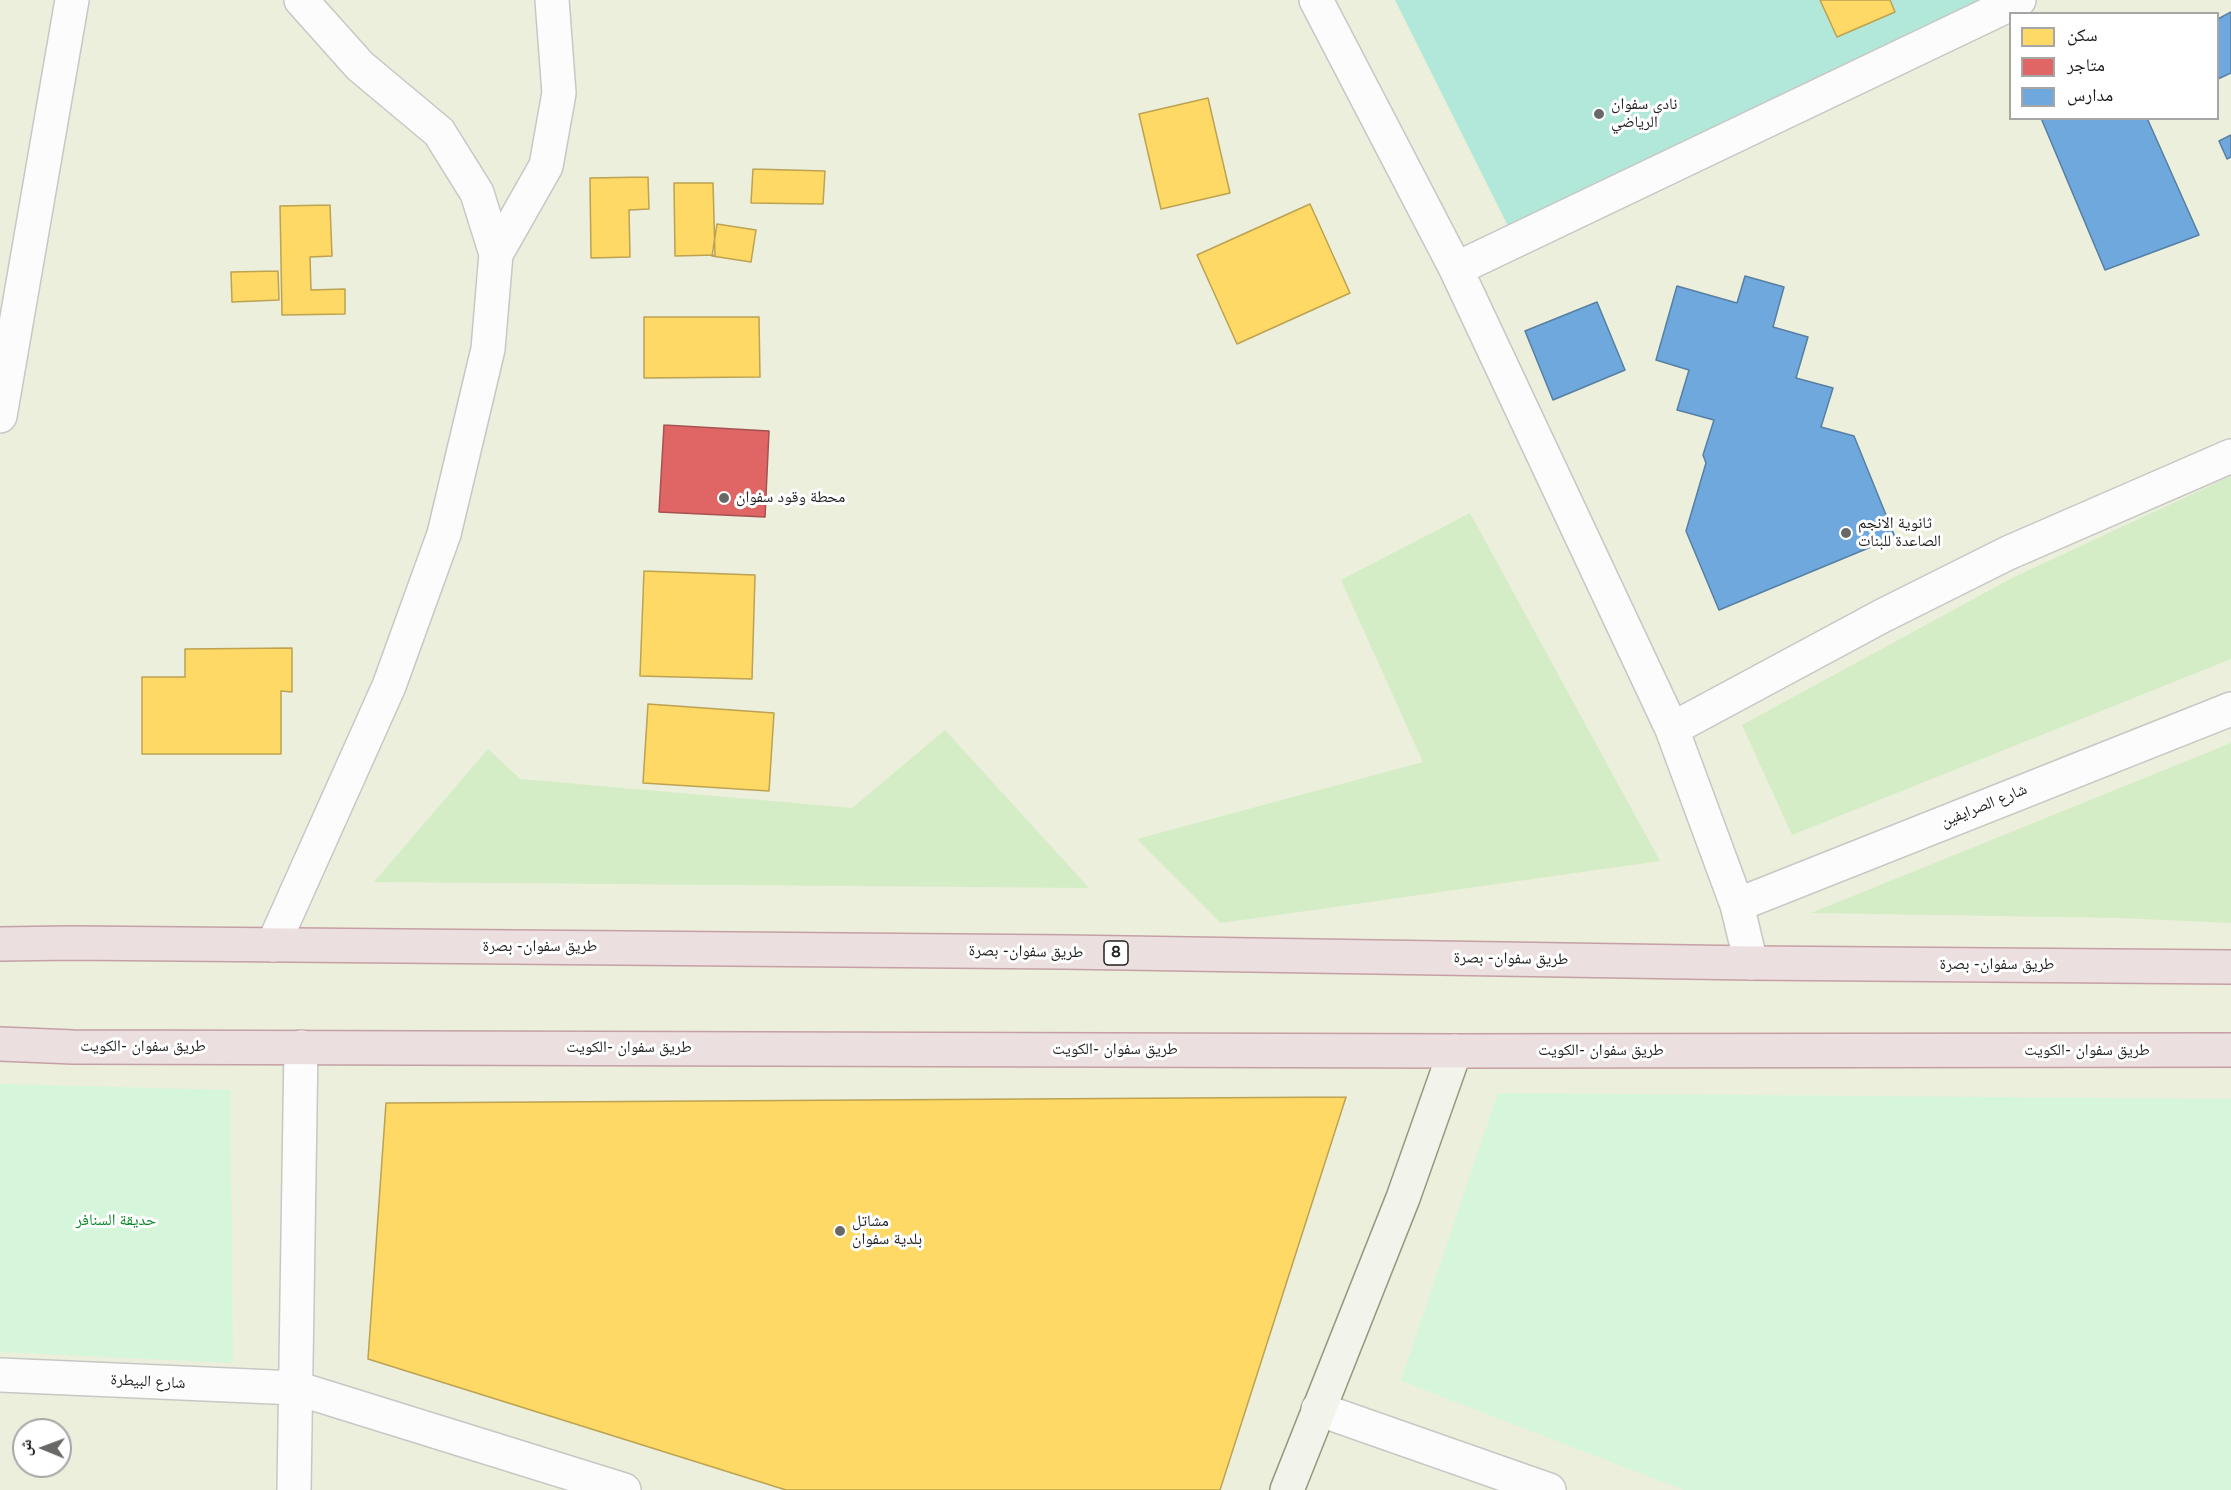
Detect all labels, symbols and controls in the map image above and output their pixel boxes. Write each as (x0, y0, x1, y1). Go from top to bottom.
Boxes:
legend (2009, 12, 2219, 120)
text: سكن (2067, 24, 2098, 46)
text: متاجر (2067, 54, 2105, 76)
text: مدارس (2067, 84, 2113, 106)
place label: نادي سفوان الرياضي (1611, 95, 1678, 133)
marker: نادي سفوان الرياضي (1592, 107, 1606, 121)
place label: محطة وقود سفوان (736, 488, 845, 508)
marker: محطة وقود سفوان (717, 491, 731, 505)
place label: ثانوية الانجم الصاعدة للبنات (1858, 514, 1941, 552)
marker: ثانوية الانجم الصاعدة للبنات (1839, 526, 1853, 540)
street label: شارع الصرايفين (1938, 780, 2030, 832)
street label: طريق سفوان- بصرة (483, 937, 597, 957)
street label: طريق سفوان- بصرة (968, 941, 1084, 963)
road number: 8 (1104, 941, 1128, 965)
street label: طريق سفوان- بصرة (1453, 948, 1569, 970)
street label: طريق سفوان- بصرة (1940, 955, 2054, 975)
street label: طريق سفوان -الكويت (80, 1037, 206, 1057)
street label: طريق سفوان -الكويت (566, 1038, 692, 1058)
street label: طريق سفوان -الكويت (1052, 1040, 1178, 1060)
street label: طريق سفوان -الكويت (1538, 1041, 1664, 1061)
street label: طريق سفوان -الكويت (2024, 1041, 2150, 1061)
park label: حديقة السنافر (76, 1211, 156, 1231)
place label: مشاتل بلدية سفوان (852, 1212, 922, 1250)
marker: مشاتل بلدية سفوان (833, 1224, 847, 1238)
street label: شارع البيطرة (110, 1370, 186, 1394)
north arrow (12, 1418, 72, 1478)
text: ش (16, 1439, 36, 1456)

